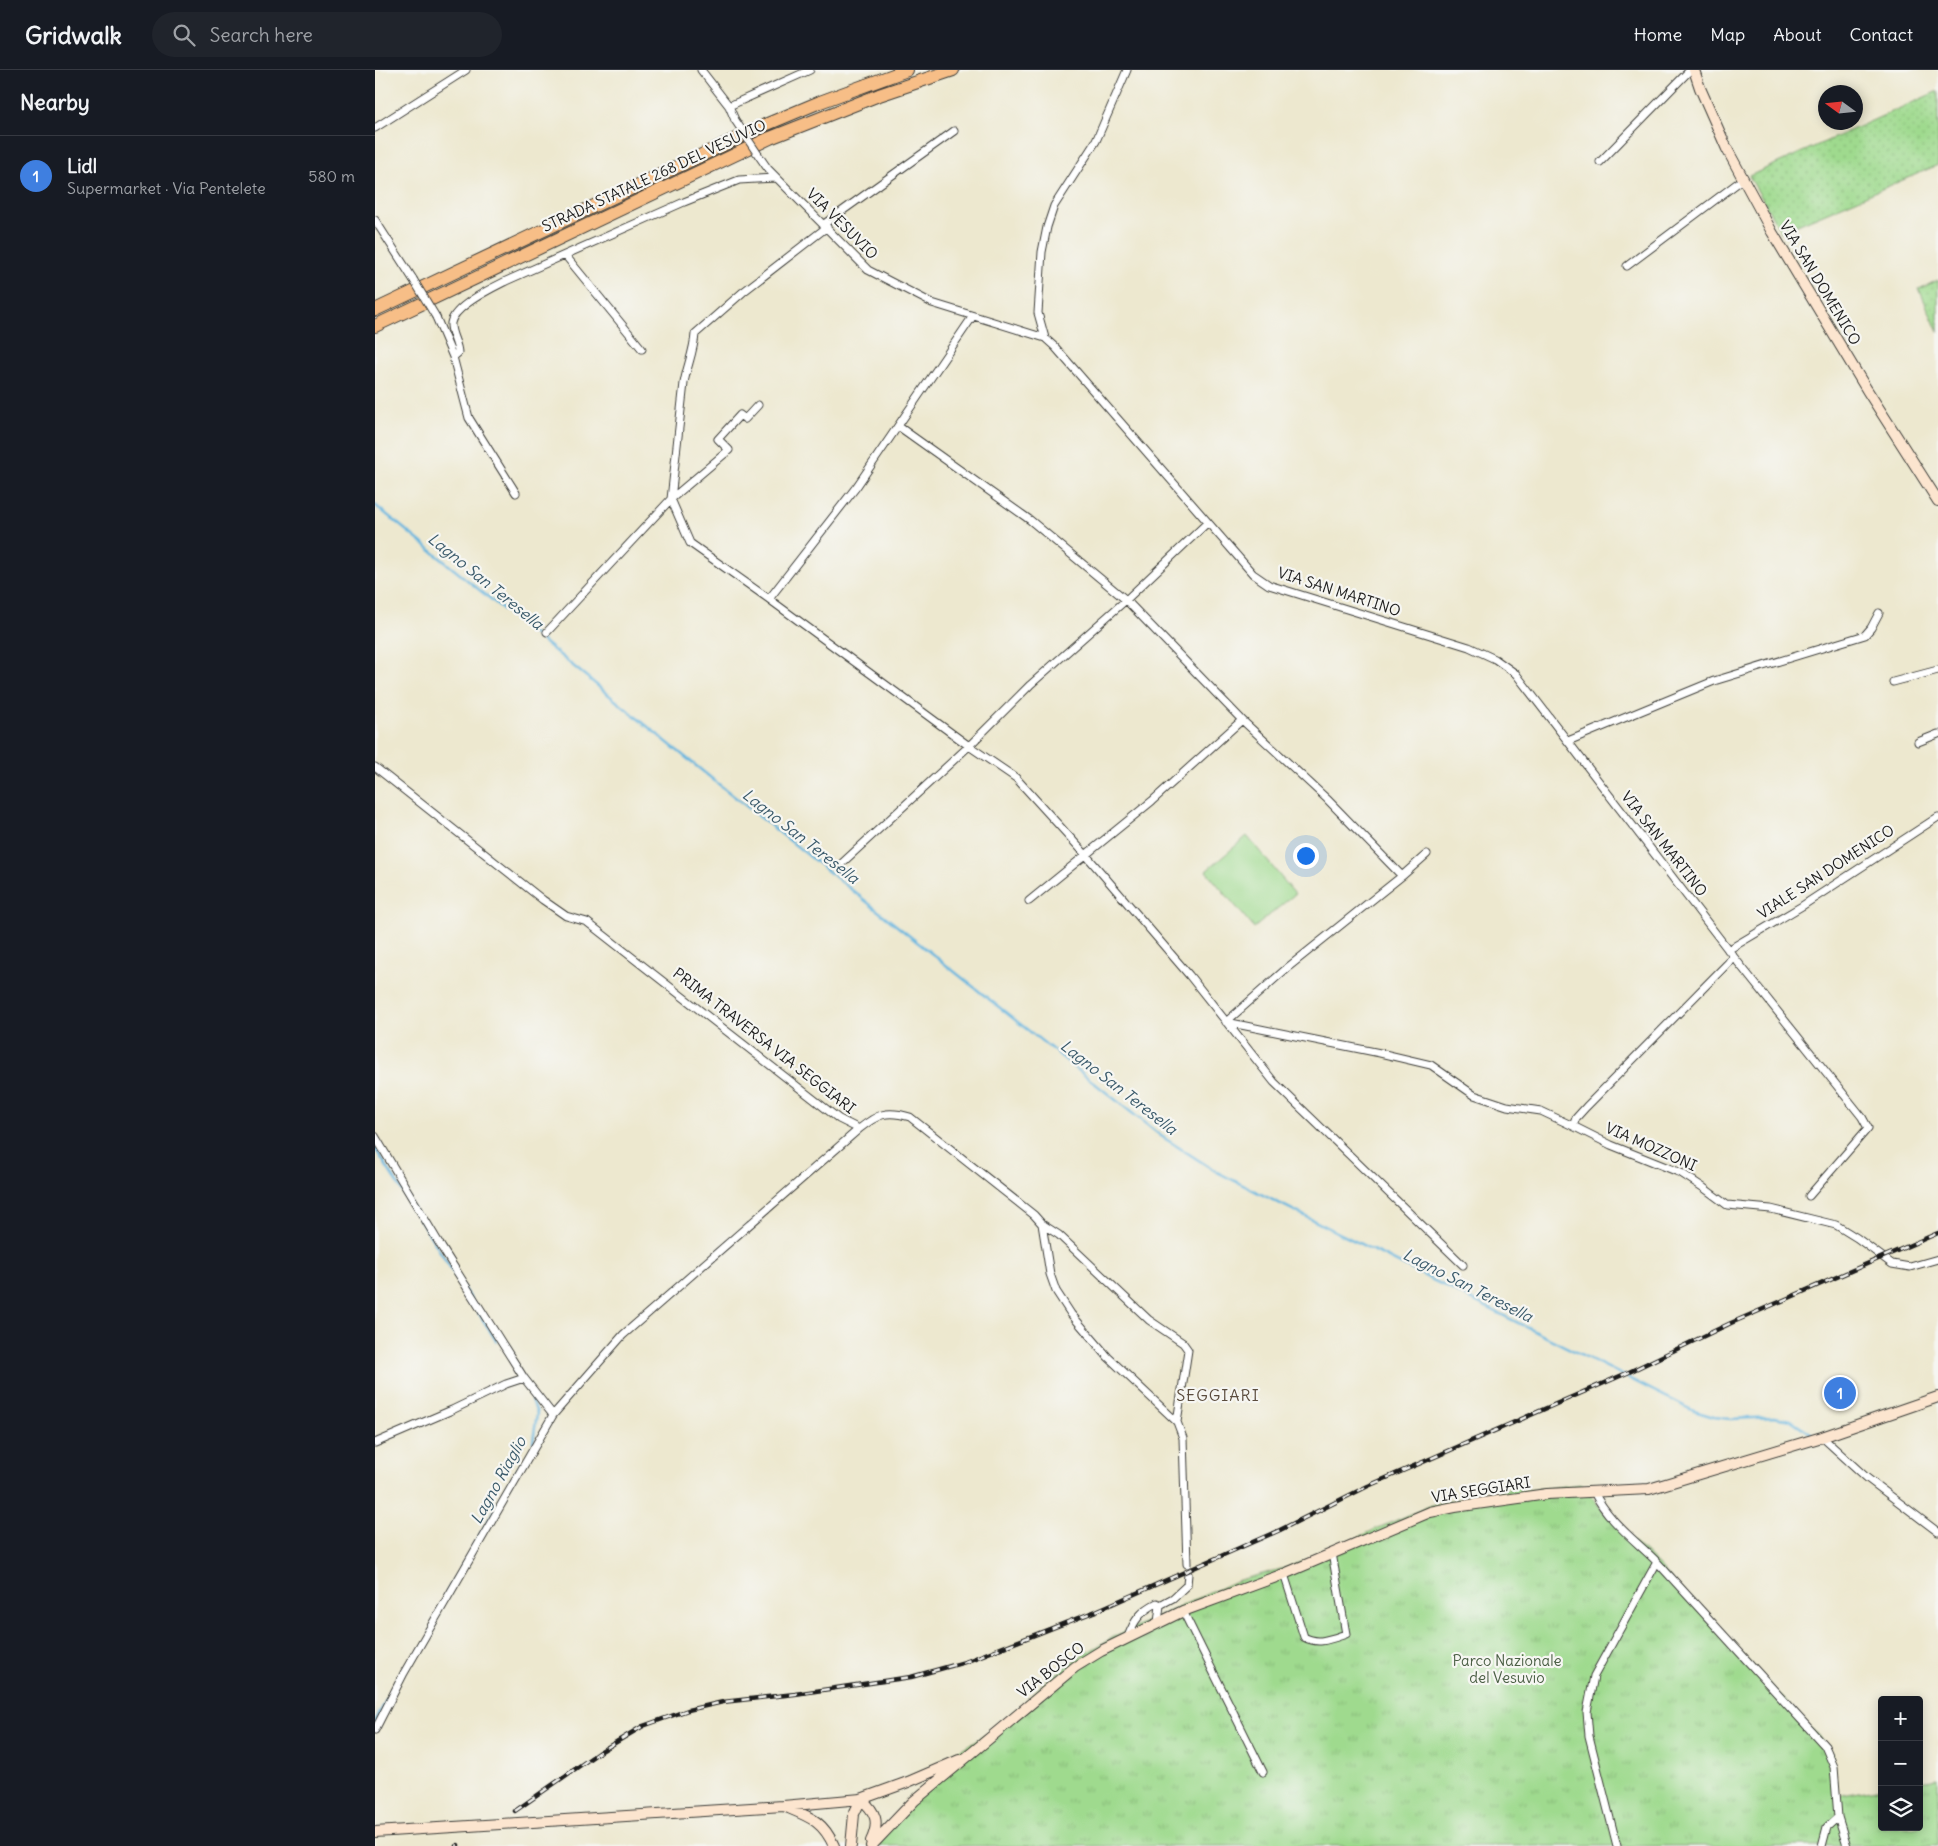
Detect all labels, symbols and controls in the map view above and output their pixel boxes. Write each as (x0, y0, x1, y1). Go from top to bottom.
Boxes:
search box (152, 12, 502, 57)
text: Gridwalk (25, 20, 122, 50)
icon: search (170, 21, 198, 49)
text: Search here (210, 23, 313, 47)
text: Home (1634, 23, 1682, 46)
text: Map (1710, 23, 1745, 46)
text: About (1773, 23, 1821, 46)
text: Contact (1849, 23, 1913, 46)
north arrow (1818, 85, 1863, 130)
text: Nearby (20, 89, 90, 116)
street label: STRADA STATALE 268 DEL VESUVIO (539, 115, 769, 236)
text: Lidl (67, 154, 97, 178)
text: 1 (33, 166, 39, 186)
text: 580 m (308, 166, 355, 186)
text: Supermarket · Via Pentelete (67, 178, 266, 198)
street label: VIA VESUVIO (803, 184, 882, 263)
street label: VIA SAN DOMENICO (1776, 217, 1865, 349)
water label: Lagno San Teresella (424, 528, 548, 634)
street label: VIA SAN MARTINO (1275, 563, 1403, 620)
water label: Lagno San Teresella (739, 784, 864, 888)
street label: VIA SAN MARTINO (1617, 787, 1711, 900)
street label: VIALE SAN DOMENICO (1754, 820, 1898, 923)
your location (1293, 843, 1319, 869)
street label: PRIMA TRAVERSA VIA SEGGIARI (669, 963, 859, 1118)
water label: Lagno San Teresella (1057, 1035, 1182, 1139)
street label: VIA MOZZONI (1603, 1118, 1700, 1175)
water label: Lagno San Teresella (1400, 1244, 1537, 1327)
pin: 1 (1824, 1374, 1856, 1412)
district label: SEGGIARI (1176, 1385, 1260, 1405)
water label: Lagno Riaglio (466, 1432, 531, 1527)
street label: VIA SEGGIARI (1430, 1472, 1532, 1507)
street label: VIA BOSCO (1013, 1637, 1088, 1702)
park label: Parco Nazionale del Vesuvio (1452, 1651, 1562, 1687)
map controls (1878, 1696, 1923, 1831)
button: + (1878, 1696, 1923, 1741)
button: − (1878, 1741, 1923, 1786)
button: layers (1878, 1786, 1923, 1831)

